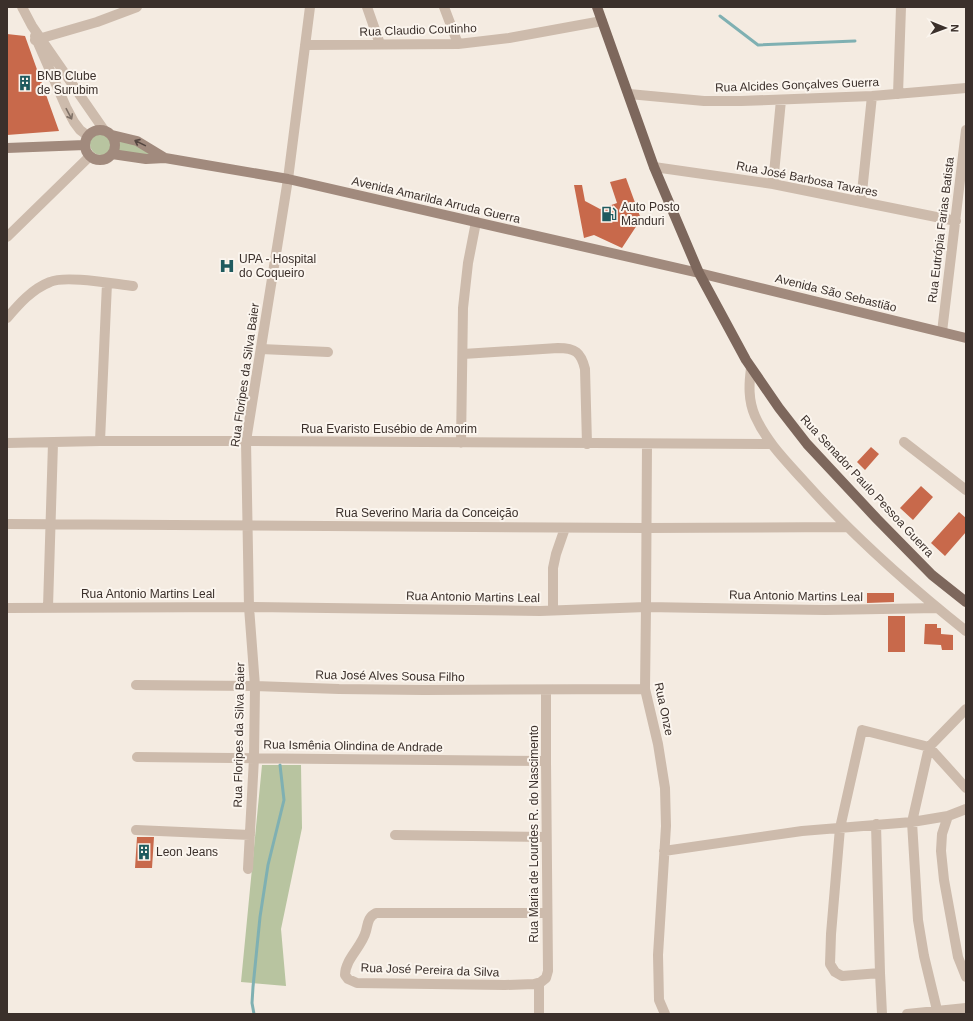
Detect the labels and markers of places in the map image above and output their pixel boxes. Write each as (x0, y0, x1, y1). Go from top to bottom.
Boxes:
place label: BNB Clube de Surubim (37, 69, 98, 97)
building icon: BNB Clube de Surubim (16, 74, 34, 92)
place label: Auto Posto Manduri (621, 200, 680, 228)
fuel station icon: Auto Posto Manduri (600, 205, 618, 223)
place label: UPA - Hospital do Coqueiro (239, 252, 316, 280)
hospital icon: UPA - Hospital do Coqueiro (218, 257, 236, 275)
building icon: Leon Jeans (135, 843, 153, 861)
place label: Leon Jeans (156, 845, 218, 859)

